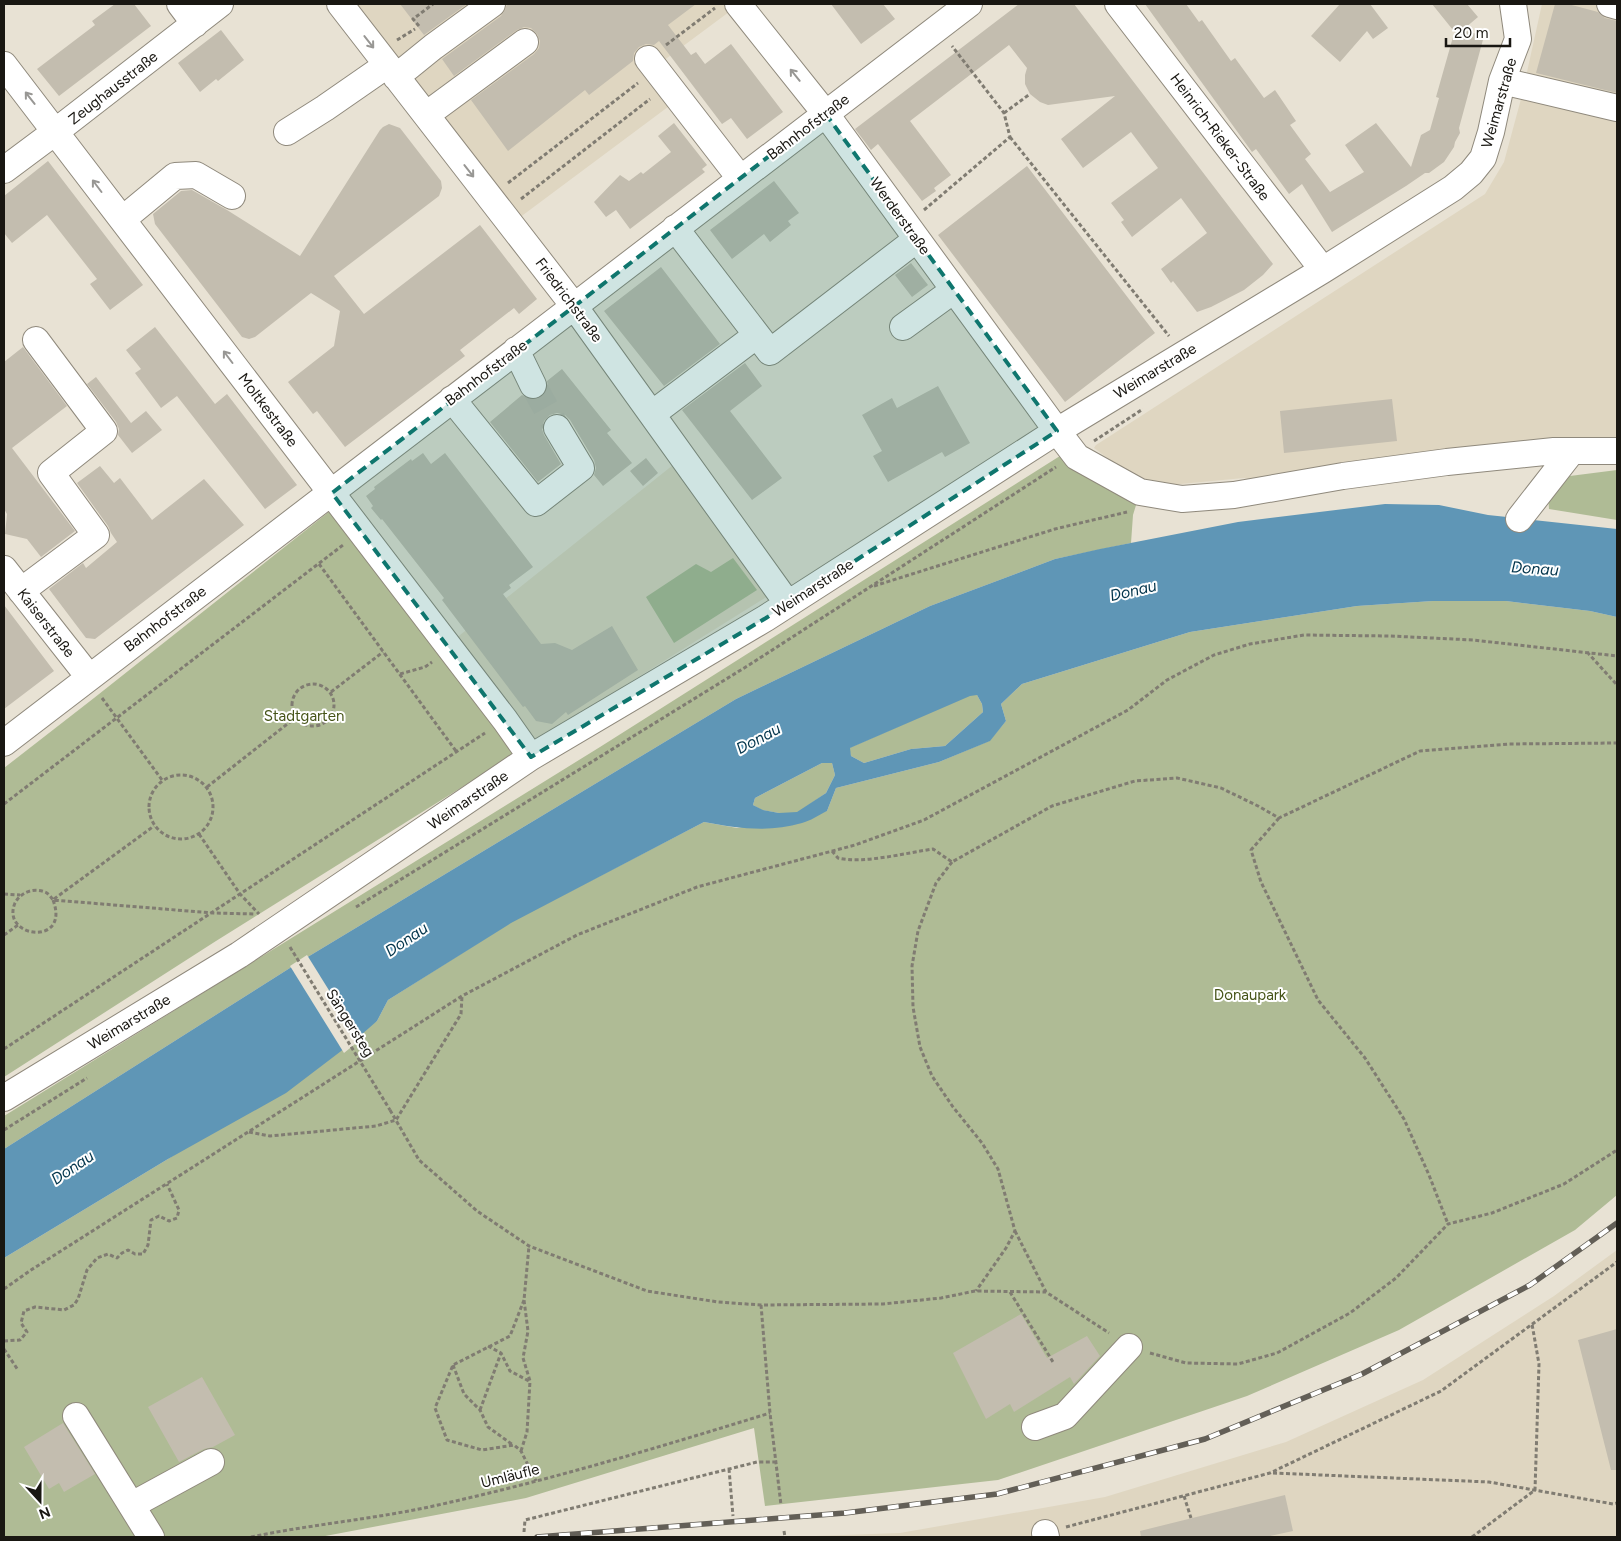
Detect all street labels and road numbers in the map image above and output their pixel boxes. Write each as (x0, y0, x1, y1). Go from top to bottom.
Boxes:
street label: Zeughausstraße (65, 48, 161, 128)
street label: Weimarstraße (1478, 56, 1520, 150)
street label: Heinrich-Rieker-Straße (1166, 70, 1274, 204)
street label: Bahnhofstraße (763, 90, 853, 164)
street label: Werderstraße (866, 174, 934, 258)
street label: Friedrichstraße (532, 254, 606, 346)
street label: Bahnhofstraße (441, 336, 531, 410)
street label: Weimarstraße (1111, 339, 1199, 403)
street label: Moltkestraße (234, 370, 302, 450)
street label: Weimarstraße (769, 555, 857, 621)
street label: Bahnhofstraße (120, 582, 210, 656)
street label: Kaiserstraße (14, 585, 78, 661)
street label: Weimarstraße (424, 767, 512, 833)
street label: Sängersteg (322, 986, 378, 1060)
street label: Weimarstraße (85, 990, 173, 1054)
street label: Umläufle (479, 1460, 541, 1492)

